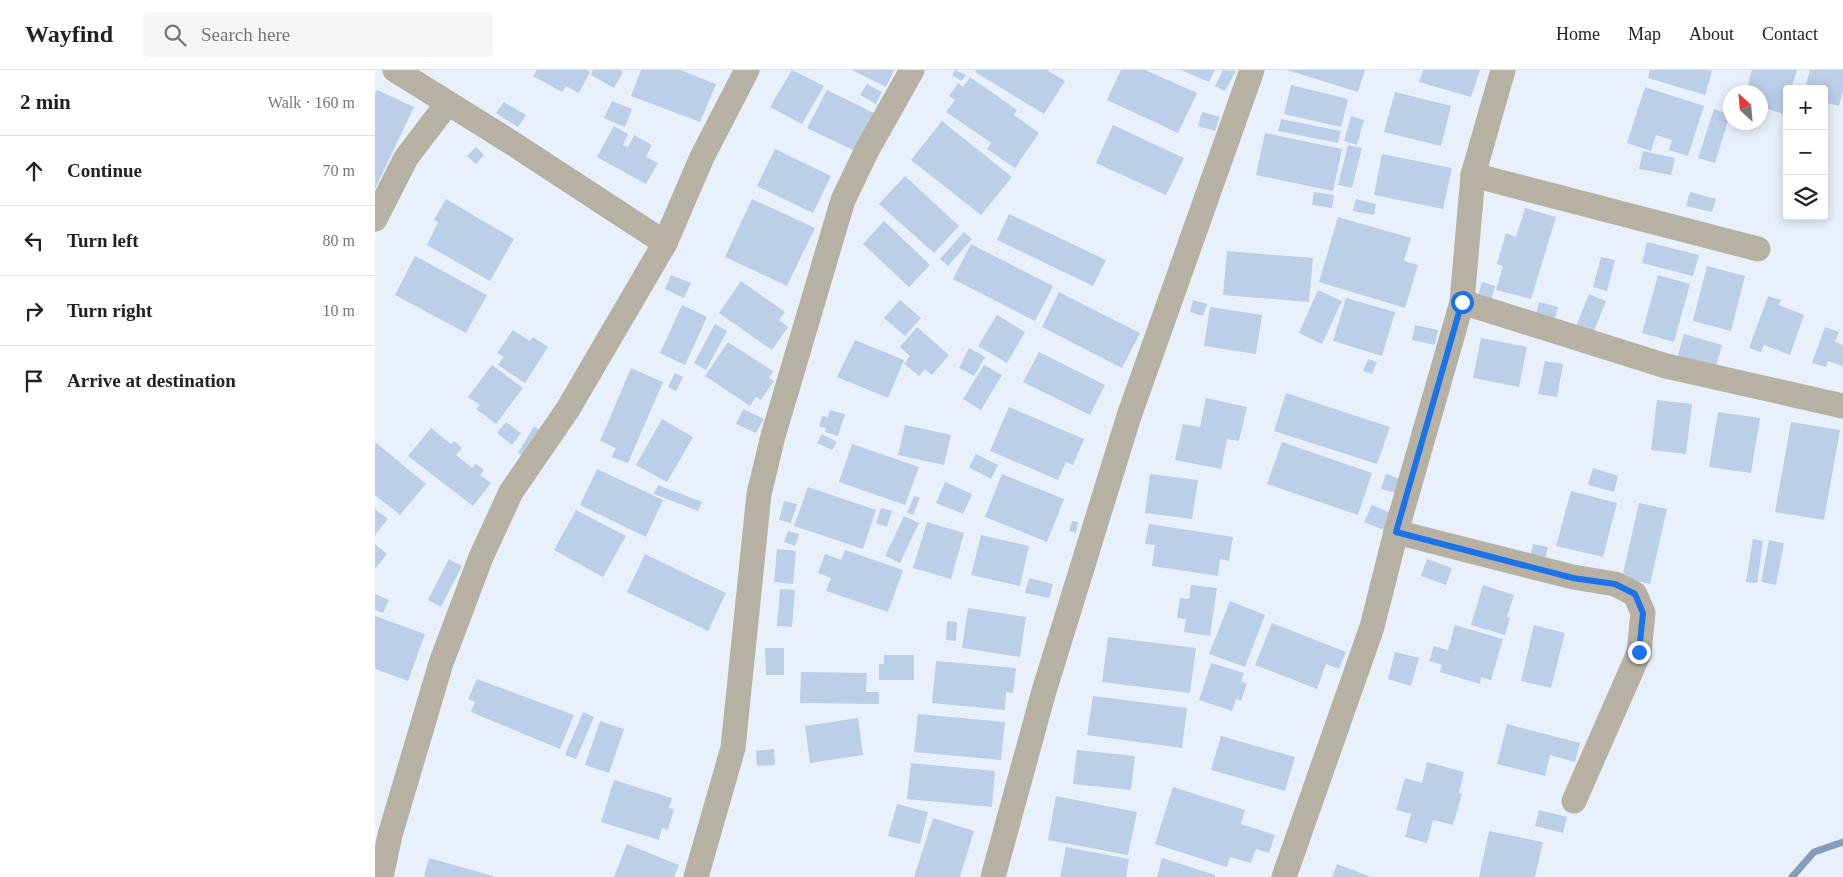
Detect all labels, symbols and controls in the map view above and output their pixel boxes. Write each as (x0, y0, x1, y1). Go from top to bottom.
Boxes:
search box (143, 12, 493, 57)
text: Wayfind (25, 21, 113, 47)
icon: search (161, 21, 189, 49)
text: Search here (201, 24, 290, 45)
text: Home (1556, 24, 1600, 44)
text: Map (1628, 24, 1661, 44)
text: About (1689, 24, 1734, 44)
text: Contact (1762, 24, 1818, 44)
north arrow (1723, 85, 1768, 130)
map controls (1783, 85, 1828, 220)
button: + (1783, 85, 1828, 130)
text: 2 min (20, 90, 71, 114)
text: Walk · 160 m (268, 94, 355, 111)
button: − (1783, 130, 1828, 175)
icon: ahead (20, 157, 48, 185)
text: Continue (67, 160, 142, 181)
text: 70 m (323, 162, 355, 179)
button: layers (1783, 175, 1828, 220)
icon: left (20, 227, 48, 255)
text: Turn left (67, 230, 139, 251)
text: 80 m (323, 232, 355, 249)
route start (1451, 291, 1474, 314)
icon: right (20, 297, 48, 325)
text: Turn right (67, 300, 152, 321)
text: 10 m (323, 302, 355, 319)
icon: arrive (20, 367, 48, 395)
text: Arrive at destination (67, 370, 236, 391)
route end (1628, 641, 1651, 664)

